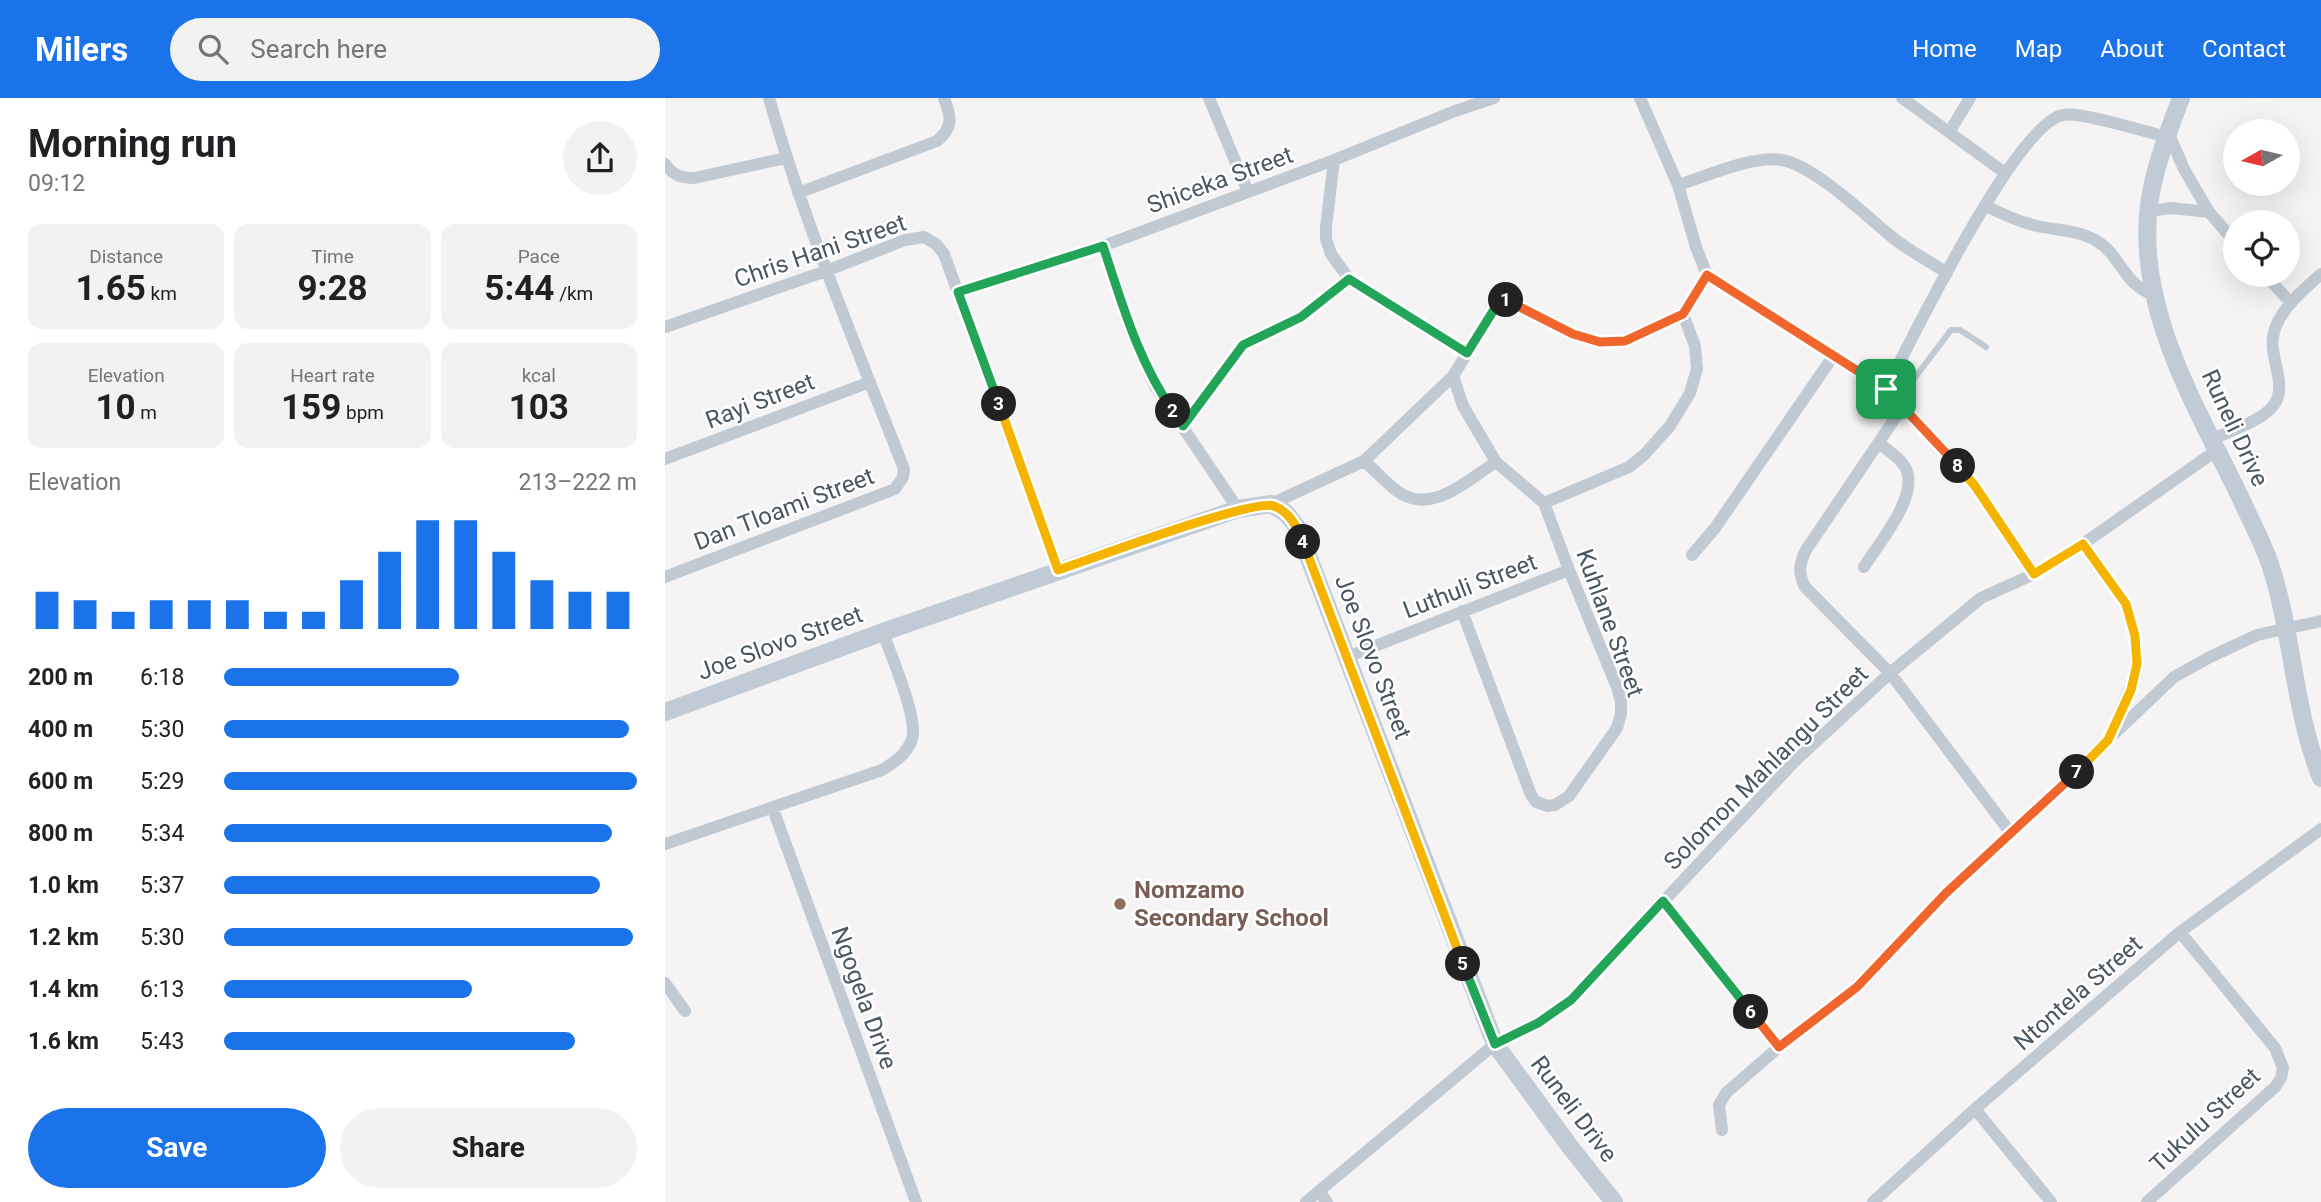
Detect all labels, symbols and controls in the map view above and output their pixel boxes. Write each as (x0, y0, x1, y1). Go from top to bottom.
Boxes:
search box (170, 18, 660, 81)
text: Milers (35, 30, 128, 69)
icon: search (194, 30, 232, 68)
text: Search here (250, 34, 387, 64)
text: Home (1912, 35, 1977, 63)
text: Map (2015, 35, 2062, 63)
text: About (2100, 35, 2164, 63)
text: Contact (2202, 35, 2286, 63)
north arrow (2223, 119, 2299, 196)
map controls (2223, 119, 2300, 287)
button: share (563, 121, 637, 195)
text: Morning run (28, 122, 237, 166)
street label: Shiceka Street (1143, 141, 1297, 219)
text: 09:12 (28, 170, 85, 197)
street label: Chris Hani Street (730, 208, 910, 293)
button: locate (2223, 210, 2300, 287)
text: Distance (89, 245, 163, 268)
text: Time (311, 245, 354, 268)
text: Pace (518, 245, 560, 268)
text: 1.65 (75, 268, 146, 309)
text: 9:28 (297, 268, 368, 309)
text: 5:44 (484, 268, 554, 309)
text: km (146, 282, 177, 305)
text: /km (554, 282, 593, 305)
pin: 1 (1489, 282, 1523, 318)
text: 1 (1500, 288, 1511, 311)
pin (1856, 359, 1916, 419)
text: Elevation (88, 364, 165, 387)
text: Heart rate (290, 364, 375, 387)
text: kcal (522, 364, 556, 387)
street label: Runeli Drive (2196, 365, 2274, 491)
street label: Rayi Street (702, 367, 818, 435)
icon: arrive (1867, 370, 1905, 408)
pin: 3 (981, 386, 1017, 422)
text: 10 (95, 387, 136, 428)
text: 159 (281, 387, 341, 428)
text: 103 (509, 387, 569, 428)
text: 3 (993, 392, 1004, 415)
pin: 2 (1155, 394, 1191, 428)
text: 2 (1167, 399, 1178, 422)
text: m (136, 401, 157, 424)
text: bpm (341, 401, 384, 424)
pin: 8 (1941, 448, 1975, 484)
text: 8 (1952, 454, 1963, 477)
street label: Dan Tloami Street (690, 462, 878, 556)
text: Elevation (28, 469, 121, 496)
text: 213–222 m (518, 469, 637, 496)
pin: 4 (1285, 524, 1321, 560)
text: 4 (1297, 530, 1308, 553)
street label: Kuhlane Street (1570, 545, 1650, 701)
street label: Luthuli Street (1399, 548, 1541, 624)
street label: Joe Slovo Street (1329, 571, 1417, 743)
street label: Joe Slovo Street (694, 600, 866, 686)
street label: Solomon Mahlangu Street (1658, 660, 1874, 876)
text: 200 m (28, 664, 93, 691)
text: 6:18 (140, 664, 184, 691)
text: 400 m (28, 716, 93, 743)
text: 5:30 (140, 716, 184, 743)
pin: 7 (2059, 754, 2095, 790)
text: 7 (2071, 760, 2082, 783)
text: 600 m (28, 768, 93, 795)
text: 5:29 (140, 768, 184, 795)
text: 800 m (28, 820, 93, 847)
text: 5:34 (140, 820, 184, 847)
text: 1.0 km (28, 872, 99, 899)
text: 5:37 (140, 872, 184, 899)
place label: Nomzamo Secondary School (1134, 876, 1329, 932)
marker: Nomzamo Secondary School (1112, 896, 1128, 912)
street label: Ngogela Drive (825, 923, 903, 1073)
text: 1.2 km (28, 924, 99, 951)
text: 5:30 (140, 924, 184, 951)
street label: Ntontela Street (2008, 930, 2148, 1056)
pin: 5 (1445, 946, 1481, 982)
text: 5 (1457, 952, 1468, 975)
text: 1.4 km (28, 976, 99, 1003)
text: 6:13 (140, 976, 184, 1003)
pin: 6 (1733, 995, 1769, 1030)
text: 6 (1745, 1000, 1756, 1023)
text: 1.6 km (28, 1028, 99, 1055)
text: 5:43 (140, 1028, 184, 1055)
street label: Runeli Drive (1525, 1050, 1623, 1168)
street label: Tukulu Street (2144, 1062, 2266, 1178)
button: Save (28, 1108, 326, 1188)
button: Share (340, 1108, 637, 1188)

